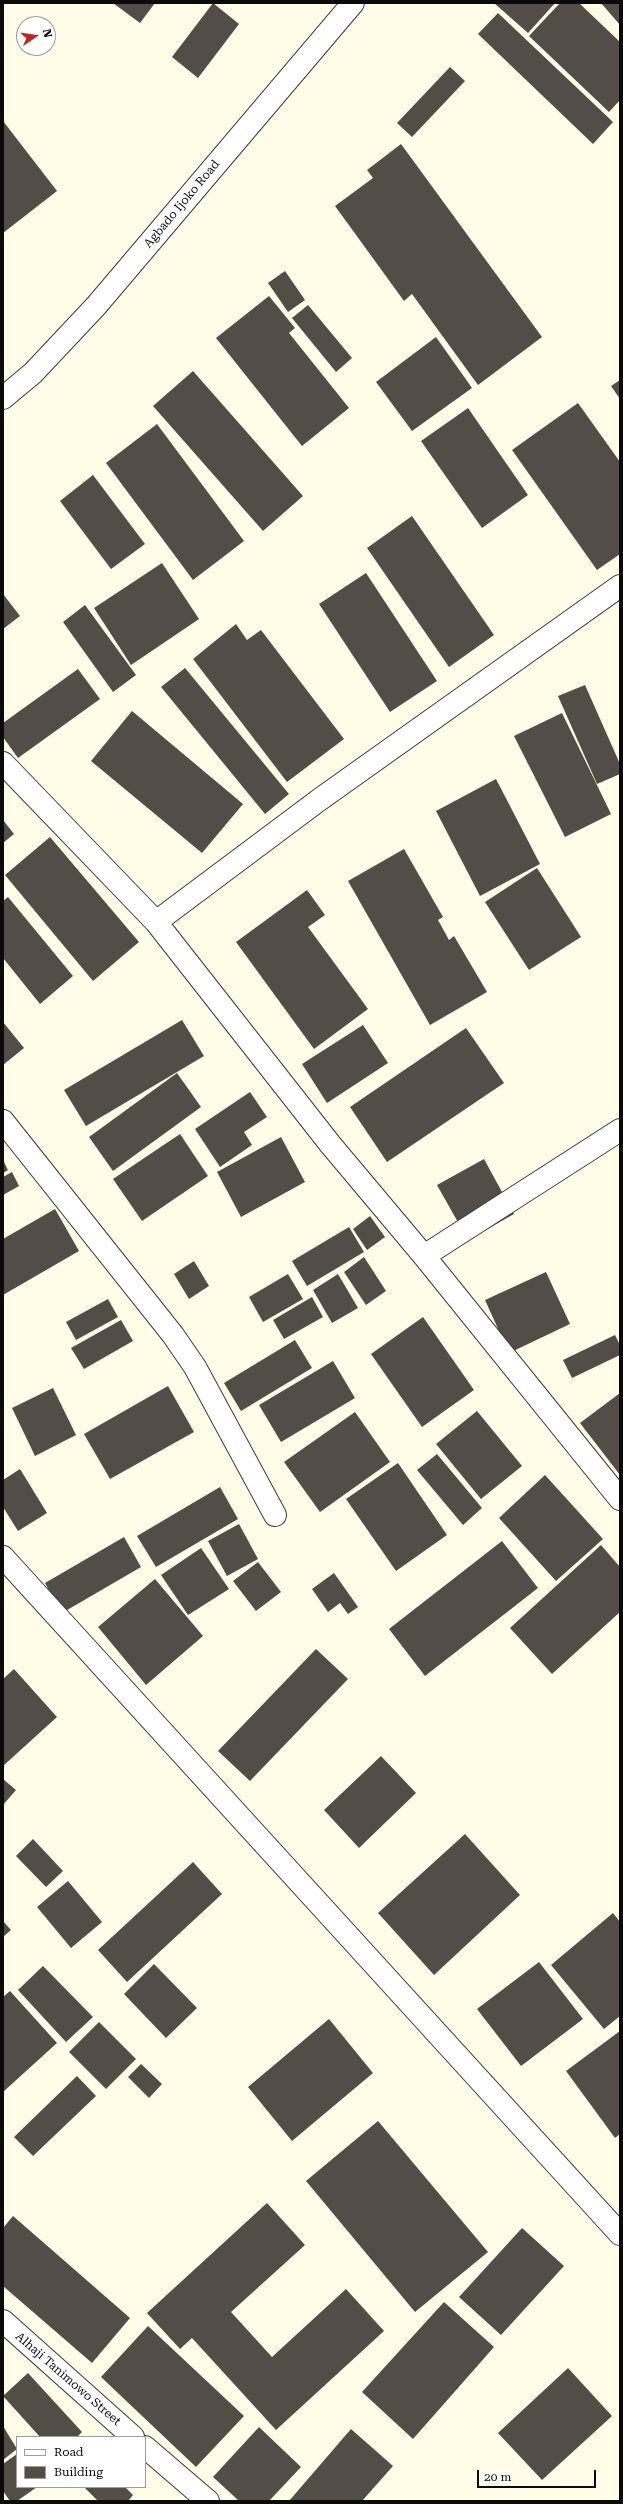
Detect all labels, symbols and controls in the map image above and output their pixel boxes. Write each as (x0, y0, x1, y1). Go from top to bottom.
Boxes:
north arrow (16, 16, 56, 56)
text: N (40, 28, 54, 39)
street label: Agbado Ijoko Road (141, 157, 223, 251)
street label: Alhaji Tanimowo Street (12, 2329, 124, 2429)
legend (16, 2436, 146, 2488)
text: Road (54, 2445, 83, 2459)
scale bar (479, 2462, 598, 2488)
text: Building (54, 2465, 103, 2479)
text: 20 m (484, 2470, 511, 2484)

